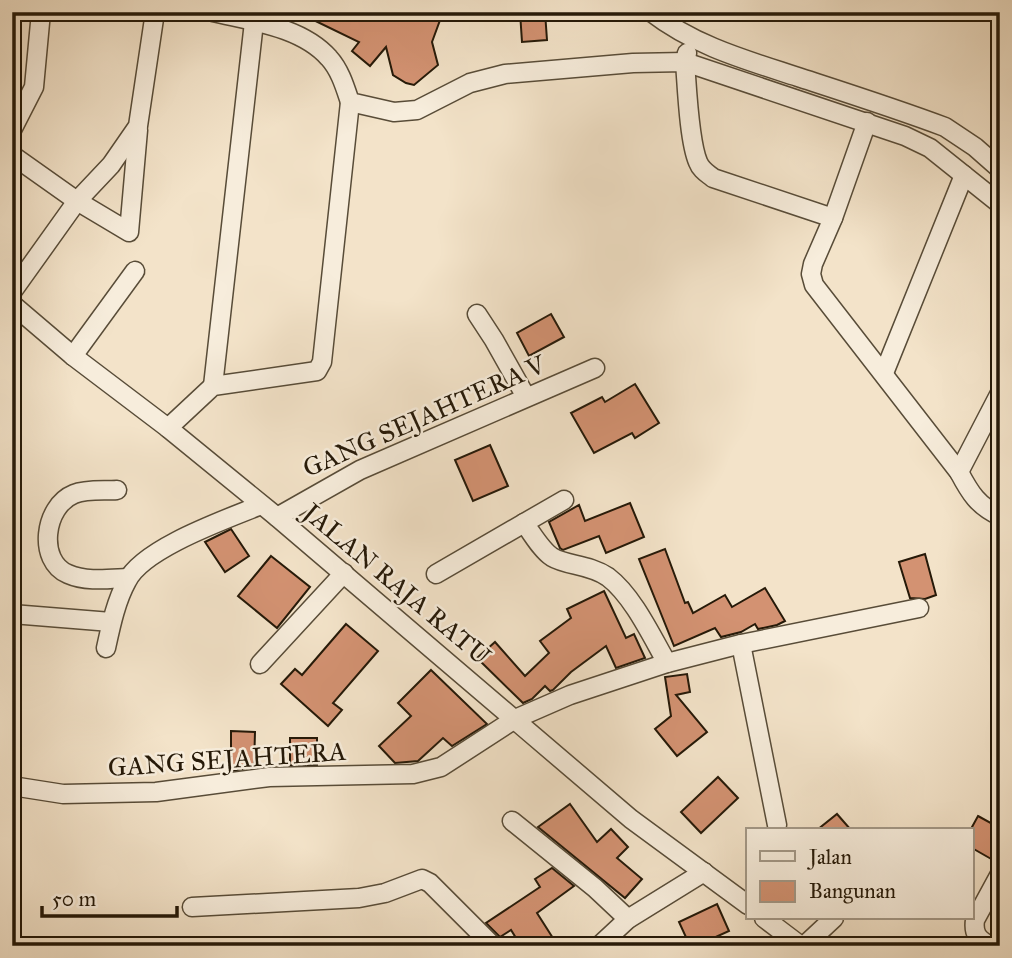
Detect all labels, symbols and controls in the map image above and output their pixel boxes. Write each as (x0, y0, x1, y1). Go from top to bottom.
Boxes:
street label: GANG SEJAHTERA V (298, 348, 551, 484)
street label: JALAN RAJA RATU (294, 494, 498, 672)
street label: GANG SEJAHTERA (107, 735, 348, 783)
legend (746, 828, 974, 920)
text: Jalan (807, 844, 852, 870)
scale bar (42, 874, 177, 918)
text: Bangunan (809, 878, 896, 904)
text: 50 m (52, 886, 97, 912)

